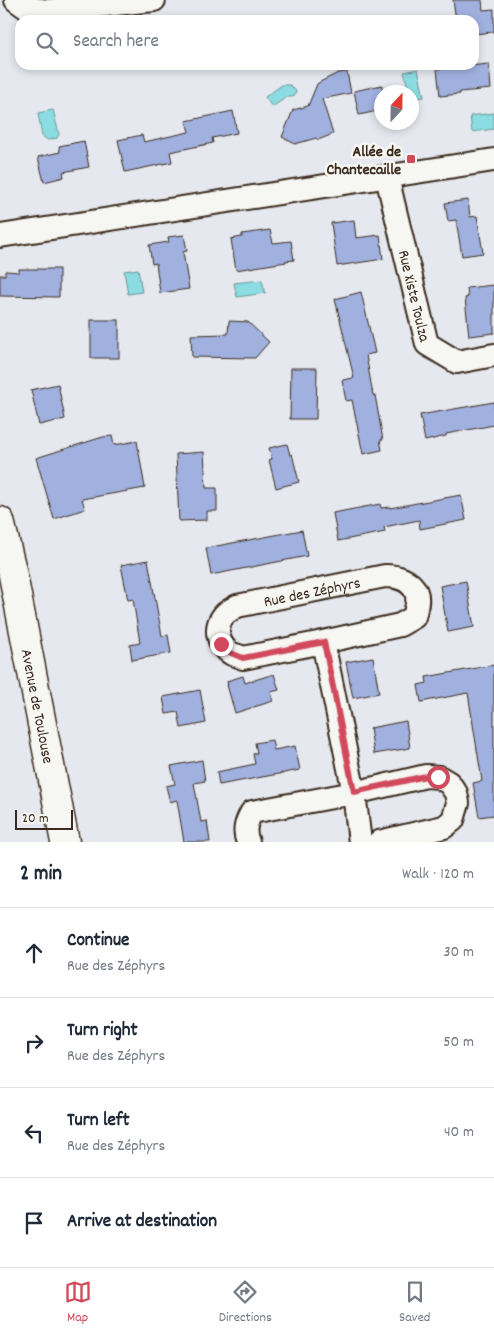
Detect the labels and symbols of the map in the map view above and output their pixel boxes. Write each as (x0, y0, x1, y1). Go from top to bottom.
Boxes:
north arrow (374, 85, 419, 130)
place label: Allée de Chantecaille (326, 141, 401, 182)
marker: Allée de Chantecaille (405, 153, 417, 165)
street label: Rue Xiste Toulza (391, 248, 435, 345)
street label: Rue des Zéphyrs (262, 572, 363, 614)
route end (210, 633, 233, 656)
street label: Avenue de Toulouse (14, 647, 58, 766)
route start (427, 766, 450, 789)
scale bar (15, 807, 72, 830)

